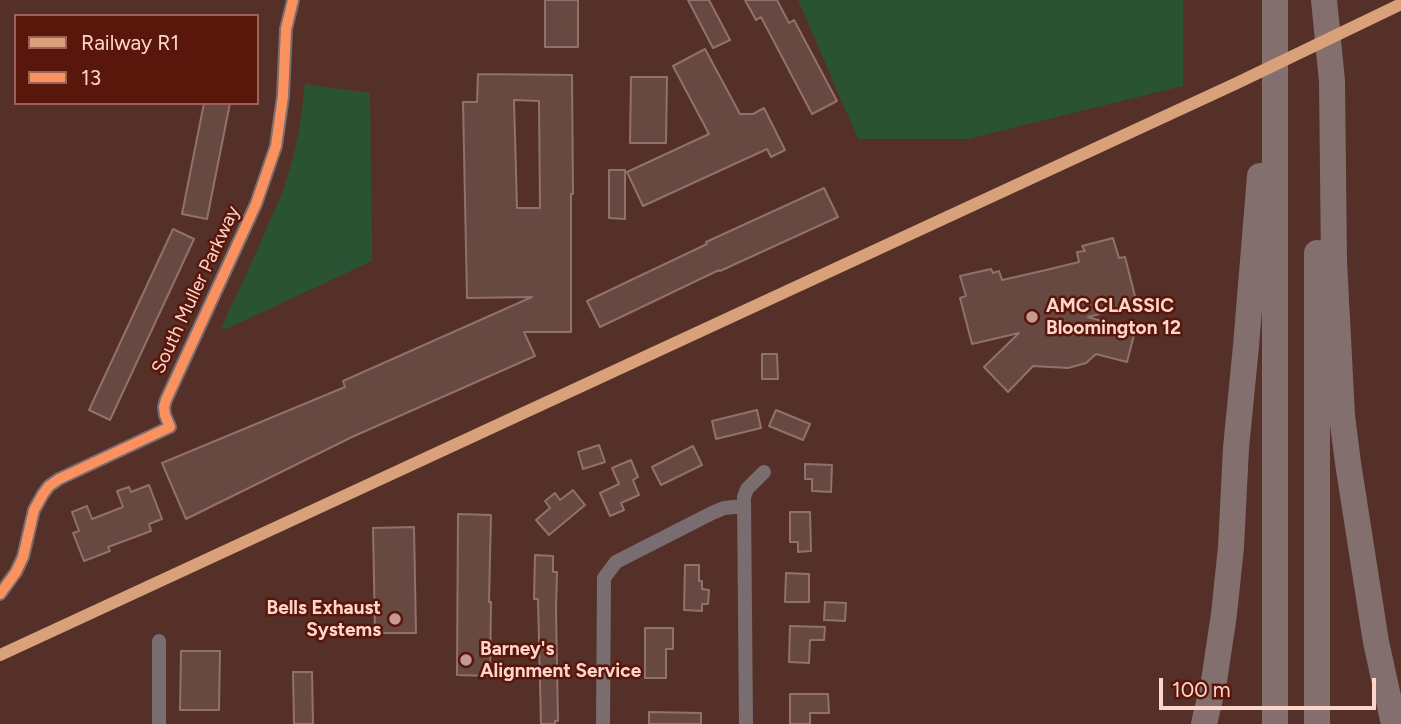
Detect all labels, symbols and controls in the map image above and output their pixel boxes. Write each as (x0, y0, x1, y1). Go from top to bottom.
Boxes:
legend (14, 14, 259, 105)
text: Railway R1 (81, 30, 179, 55)
text: 13 (81, 65, 101, 90)
street label: South Muller Parkway (147, 202, 245, 378)
place label: AMC CLASSIC Bloomington 12 (1046, 295, 1181, 339)
marker: AMC CLASSIC Bloomington 12 (1024, 309, 1040, 325)
place label: Bells Exhaust Systems (267, 597, 381, 641)
marker: Bells Exhaust Systems (387, 611, 403, 627)
place label: Barney's Alignment Service (480, 638, 641, 682)
marker: Barney's Alignment Service (458, 652, 474, 668)
scale bar (1163, 664, 1380, 708)
text: 100 m (1172, 677, 1231, 702)

